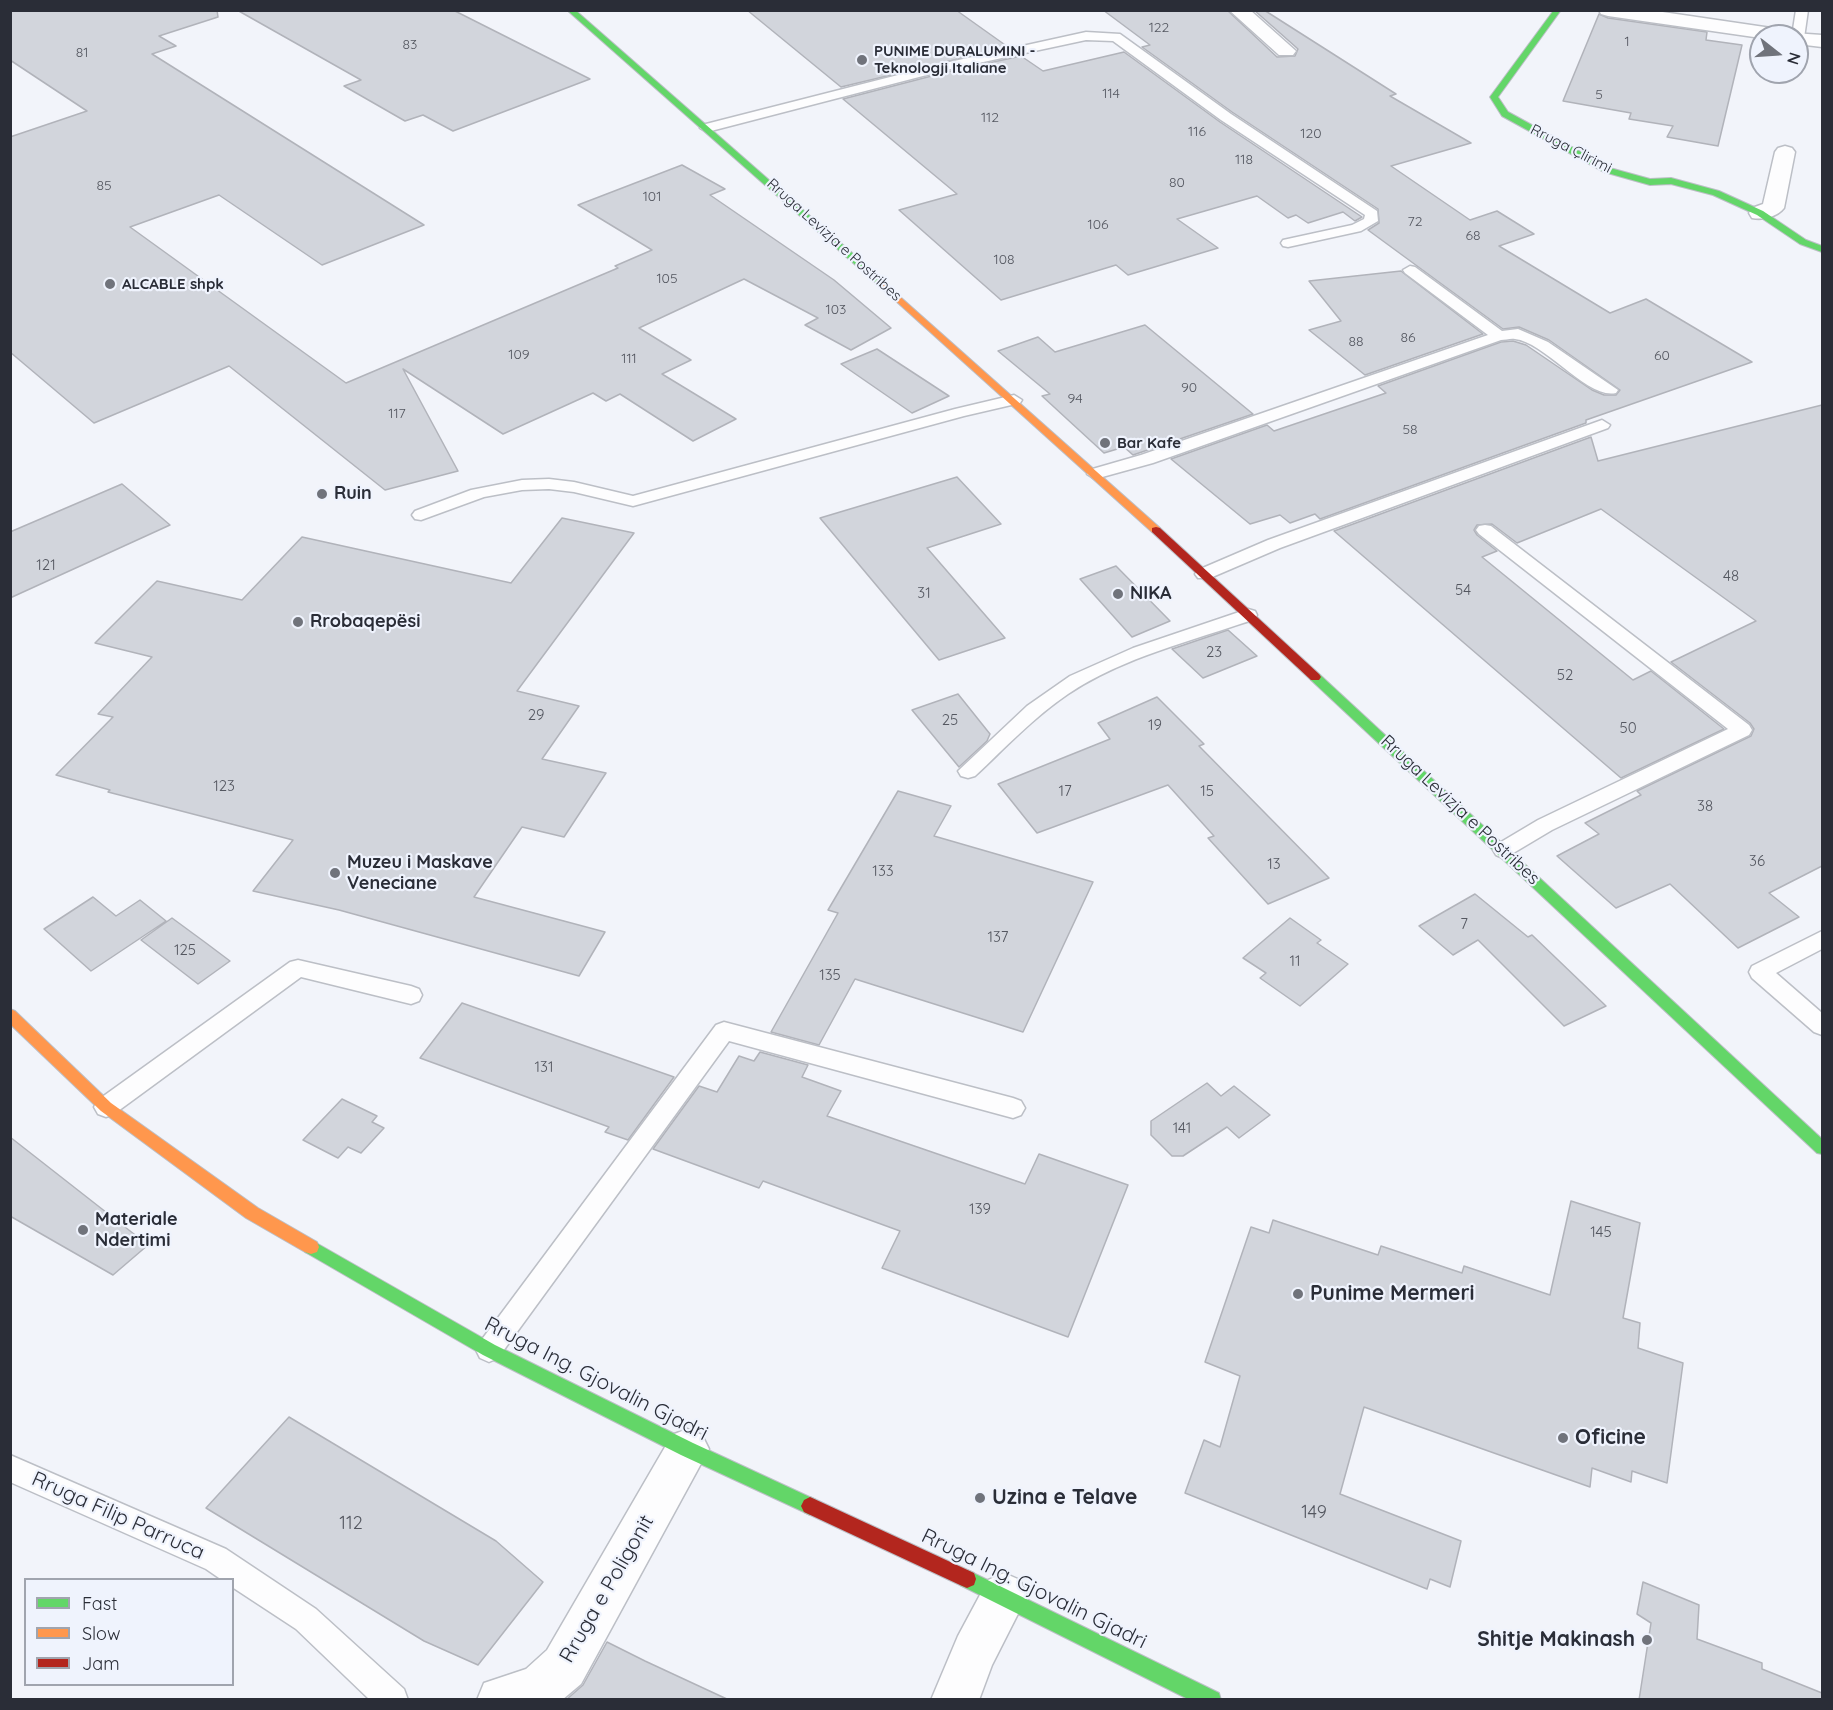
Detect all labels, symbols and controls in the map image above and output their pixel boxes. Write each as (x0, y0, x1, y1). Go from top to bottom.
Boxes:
house number: 122 (1149, 20, 1169, 36)
north arrow (1749, 24, 1809, 84)
house number: 1 (1624, 34, 1630, 50)
house number: 83 (403, 37, 417, 53)
place label: PUNIME DURALUMINI - Teknologji Italiane (874, 42, 1035, 77)
house number: 81 (76, 45, 88, 61)
text: N (1783, 50, 1806, 67)
marker: PUNIME DURALUMINI - Teknologji Italiane (855, 53, 869, 67)
house number: 114 (1102, 86, 1120, 102)
house number: 5 (1595, 87, 1603, 103)
house number: 112 (981, 110, 999, 126)
street label: Rruga Çlirimi (1527, 121, 1615, 177)
house number: 116 (1188, 124, 1206, 140)
house number: 120 (1300, 126, 1322, 142)
house number: 118 (1235, 152, 1253, 168)
street label: Rruga Levizja e Postribes (763, 175, 905, 305)
house number: 80 (1169, 175, 1185, 191)
house number: 85 (96, 178, 112, 194)
house number: 101 (643, 189, 661, 205)
house number: 72 (1408, 214, 1422, 230)
house number: 106 (1087, 217, 1109, 233)
house number: 68 (1465, 228, 1481, 244)
house number: 108 (993, 252, 1015, 268)
house number: 105 (656, 271, 678, 287)
place label: ALCABLE shpk (122, 275, 224, 293)
marker: ALCABLE shpk (103, 277, 117, 291)
house number: 103 (826, 302, 846, 318)
house number: 86 (1400, 330, 1416, 346)
house number: 88 (1348, 334, 1364, 350)
house number: 109 (508, 347, 530, 363)
house number: 60 (1654, 348, 1670, 364)
house number: 111 (621, 351, 637, 367)
house number: 90 (1181, 380, 1197, 396)
house number: 94 (1067, 391, 1083, 407)
house number: 117 (388, 406, 406, 422)
house number: 58 (1402, 422, 1418, 438)
place label: Bar Kafe (1117, 434, 1181, 452)
marker: Bar Kafe (1098, 436, 1112, 450)
place label: Ruin (334, 483, 372, 505)
marker: Ruin (315, 487, 329, 501)
house number: 121 (36, 556, 56, 574)
house number: 48 (1723, 567, 1739, 585)
house number: 54 (1455, 581, 1471, 599)
place label: NIKA (1130, 583, 1171, 605)
house number: 31 (917, 584, 931, 602)
marker: NIKA (1111, 587, 1125, 601)
place label: Rrobaqepësi (310, 611, 420, 633)
marker: Rrobaqepësi (291, 615, 305, 629)
house number: 23 (1206, 643, 1222, 661)
house number: 52 (1557, 666, 1573, 684)
house number: 29 (528, 706, 544, 724)
house number: 25 (942, 711, 958, 729)
house number: 19 (1148, 716, 1162, 734)
house number: 50 (1619, 719, 1637, 737)
street label: Rruga Levizja e Postribes (1376, 731, 1544, 889)
house number: 123 (213, 777, 235, 795)
house number: 17 (1058, 782, 1072, 800)
house number: 15 (1200, 782, 1214, 800)
house number: 38 (1697, 797, 1713, 815)
place label: Muzeu i Maskave Veneciane (347, 852, 493, 894)
house number: 36 (1749, 852, 1765, 870)
house number: 13 (1267, 855, 1281, 873)
house number: 133 (872, 862, 894, 880)
marker: Muzeu i Maskave Veneciane (328, 866, 342, 880)
house number: 7 (1460, 915, 1468, 933)
house number: 137 (987, 928, 1009, 946)
house number: 125 (174, 941, 196, 959)
house number: 11 (1289, 952, 1301, 970)
house number: 135 (819, 966, 841, 984)
house number: 131 (535, 1058, 553, 1076)
house number: 141 (1173, 1119, 1191, 1137)
house number: 139 (969, 1200, 991, 1218)
place label: Materiale Ndertimi (95, 1209, 178, 1252)
marker: Materiale Ndertimi (76, 1223, 90, 1237)
house number: 145 (1590, 1223, 1612, 1241)
place label: Punime Mermeri (1310, 1281, 1475, 1307)
marker: Punime Mermeri (1291, 1287, 1305, 1301)
street label: Rruga Ing. Gjovalin Gjadri (480, 1312, 712, 1446)
place label: Oficine (1575, 1425, 1646, 1451)
marker: Oficine (1556, 1431, 1570, 1445)
street label: Rruga Filip Parruca (28, 1467, 208, 1565)
place label: Uzina e Telave (992, 1485, 1137, 1511)
marker: Uzina e Telave (973, 1491, 987, 1505)
house number: 149 (1301, 1502, 1327, 1524)
street label: Rruga e Poligonit (554, 1511, 660, 1667)
house number: 112 (339, 1513, 363, 1535)
street label: Rruga Ing. Gjovalin Gjadri (917, 1523, 1151, 1655)
legend (24, 1578, 234, 1686)
text: Fast (82, 1592, 117, 1615)
text: Slow (82, 1622, 120, 1645)
place label: Shitje Makinash (1477, 1627, 1635, 1653)
marker: Shitje Makinash (1640, 1633, 1654, 1647)
text: Jam (82, 1652, 120, 1675)

